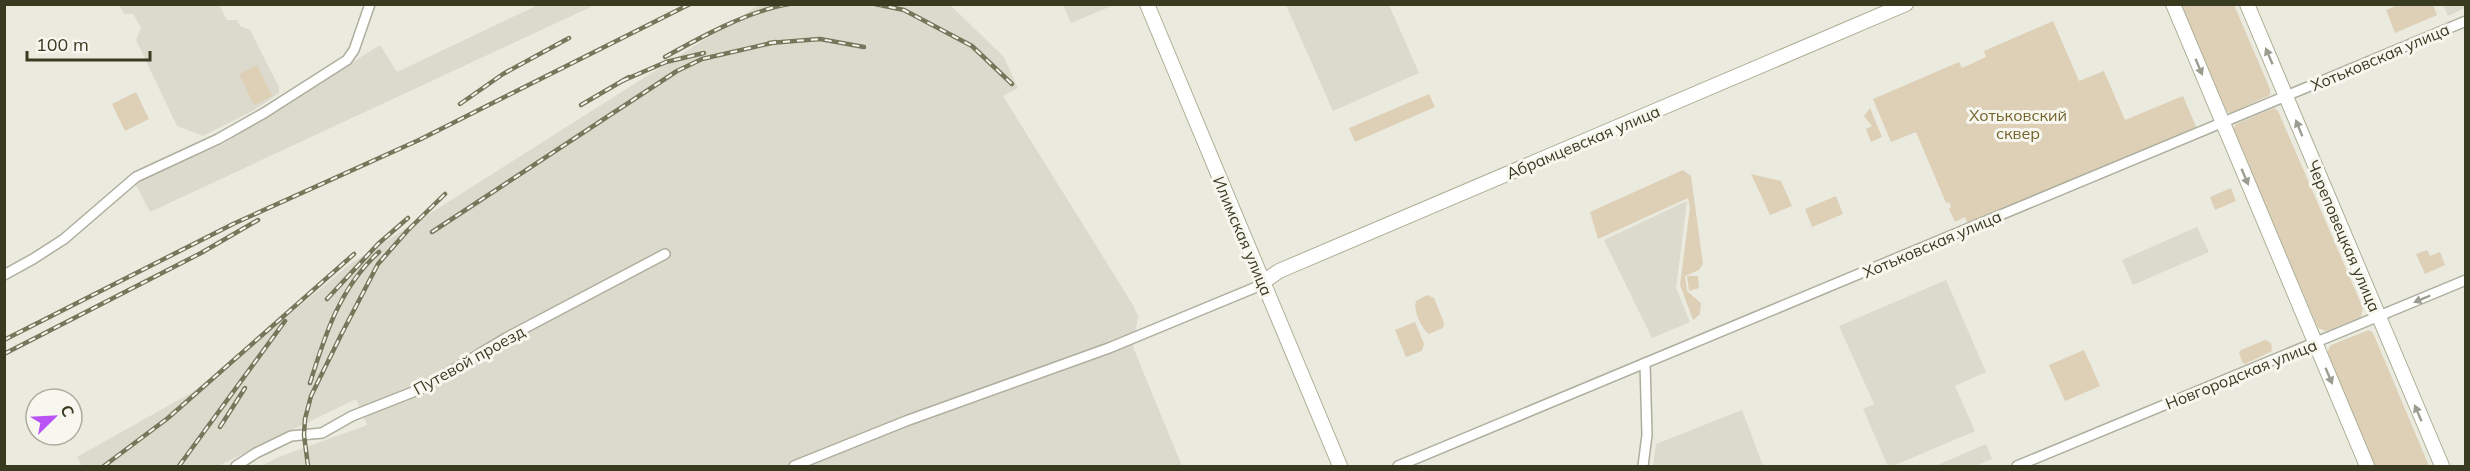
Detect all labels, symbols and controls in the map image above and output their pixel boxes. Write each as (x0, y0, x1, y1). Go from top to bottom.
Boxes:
street label: Хотьковская улица (2308, 19, 2452, 95)
scale bar (27, 24, 150, 62)
text: 100 m (36, 33, 89, 56)
one-way arrow (2264, 46, 2274, 64)
one-way arrow (2194, 58, 2204, 76)
street label: Абрамцевская улица (1503, 101, 1663, 183)
park label: Хотьковский сквер (1969, 105, 2067, 143)
one-way arrow (2294, 118, 2304, 136)
street label: Череповецкая улица (2303, 157, 2385, 315)
one-way arrow (2240, 169, 2250, 187)
street label: Илимская улица (1209, 173, 1277, 299)
street label: Хотьковская улица (1860, 206, 2004, 282)
one-way arrow (2412, 294, 2430, 304)
street label: Путевой проезд (410, 321, 528, 399)
street label: Новгородская улица (2162, 334, 2320, 414)
one-way arrow (2325, 367, 2334, 385)
north arrow (24, 387, 84, 447)
text: С (56, 402, 79, 420)
one-way arrow (2414, 404, 2423, 421)

